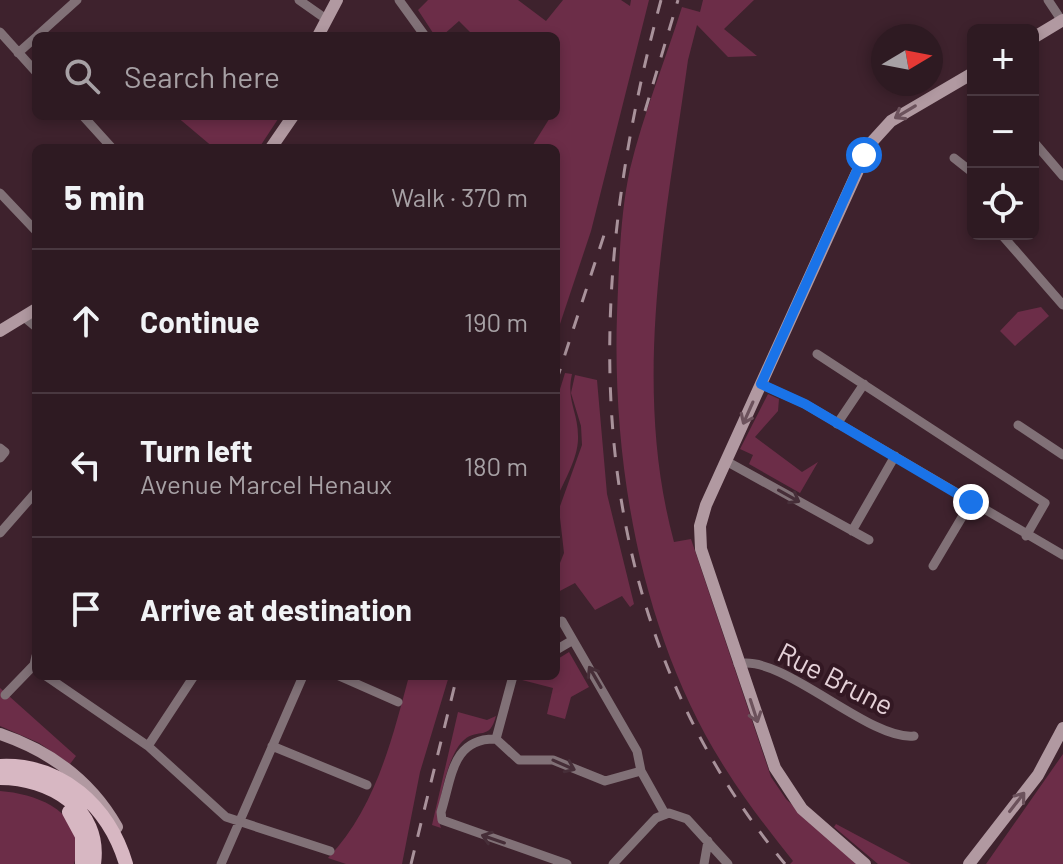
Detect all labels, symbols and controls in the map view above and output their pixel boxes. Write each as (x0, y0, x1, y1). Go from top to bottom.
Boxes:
north arrow (871, 24, 943, 96)
map controls (967, 24, 1039, 240)
button: + (967, 24, 1039, 96)
search box (32, 32, 560, 120)
icon: search (60, 54, 104, 98)
text: Search here (124, 58, 280, 94)
button: − (967, 96, 1039, 168)
one-way arrow (894, 105, 918, 120)
route start (846, 137, 882, 173)
button: locate (967, 168, 1039, 240)
text: 5 min (64, 176, 145, 217)
text: Walk · 370 m (391, 181, 528, 212)
icon: ahead (64, 299, 108, 343)
text: Continue (140, 303, 260, 339)
text: 190 m (464, 306, 528, 337)
one-way arrow (739, 401, 754, 425)
text: Turn left (140, 432, 253, 468)
icon: left (64, 443, 108, 487)
text: 180 m (464, 450, 528, 481)
text: Avenue Marcel Henaux (140, 468, 392, 499)
route end (953, 484, 989, 520)
one-way arrow (777, 488, 800, 504)
icon: arrive (64, 587, 108, 631)
text: Arrive at destination (140, 591, 412, 627)
street label: Rue Brune (772, 634, 900, 722)
one-way arrow (587, 666, 603, 689)
one-way arrow (748, 698, 762, 723)
one-way arrow (551, 759, 575, 774)
one-way arrow (1009, 792, 1026, 813)
one-way arrow (481, 830, 506, 845)

